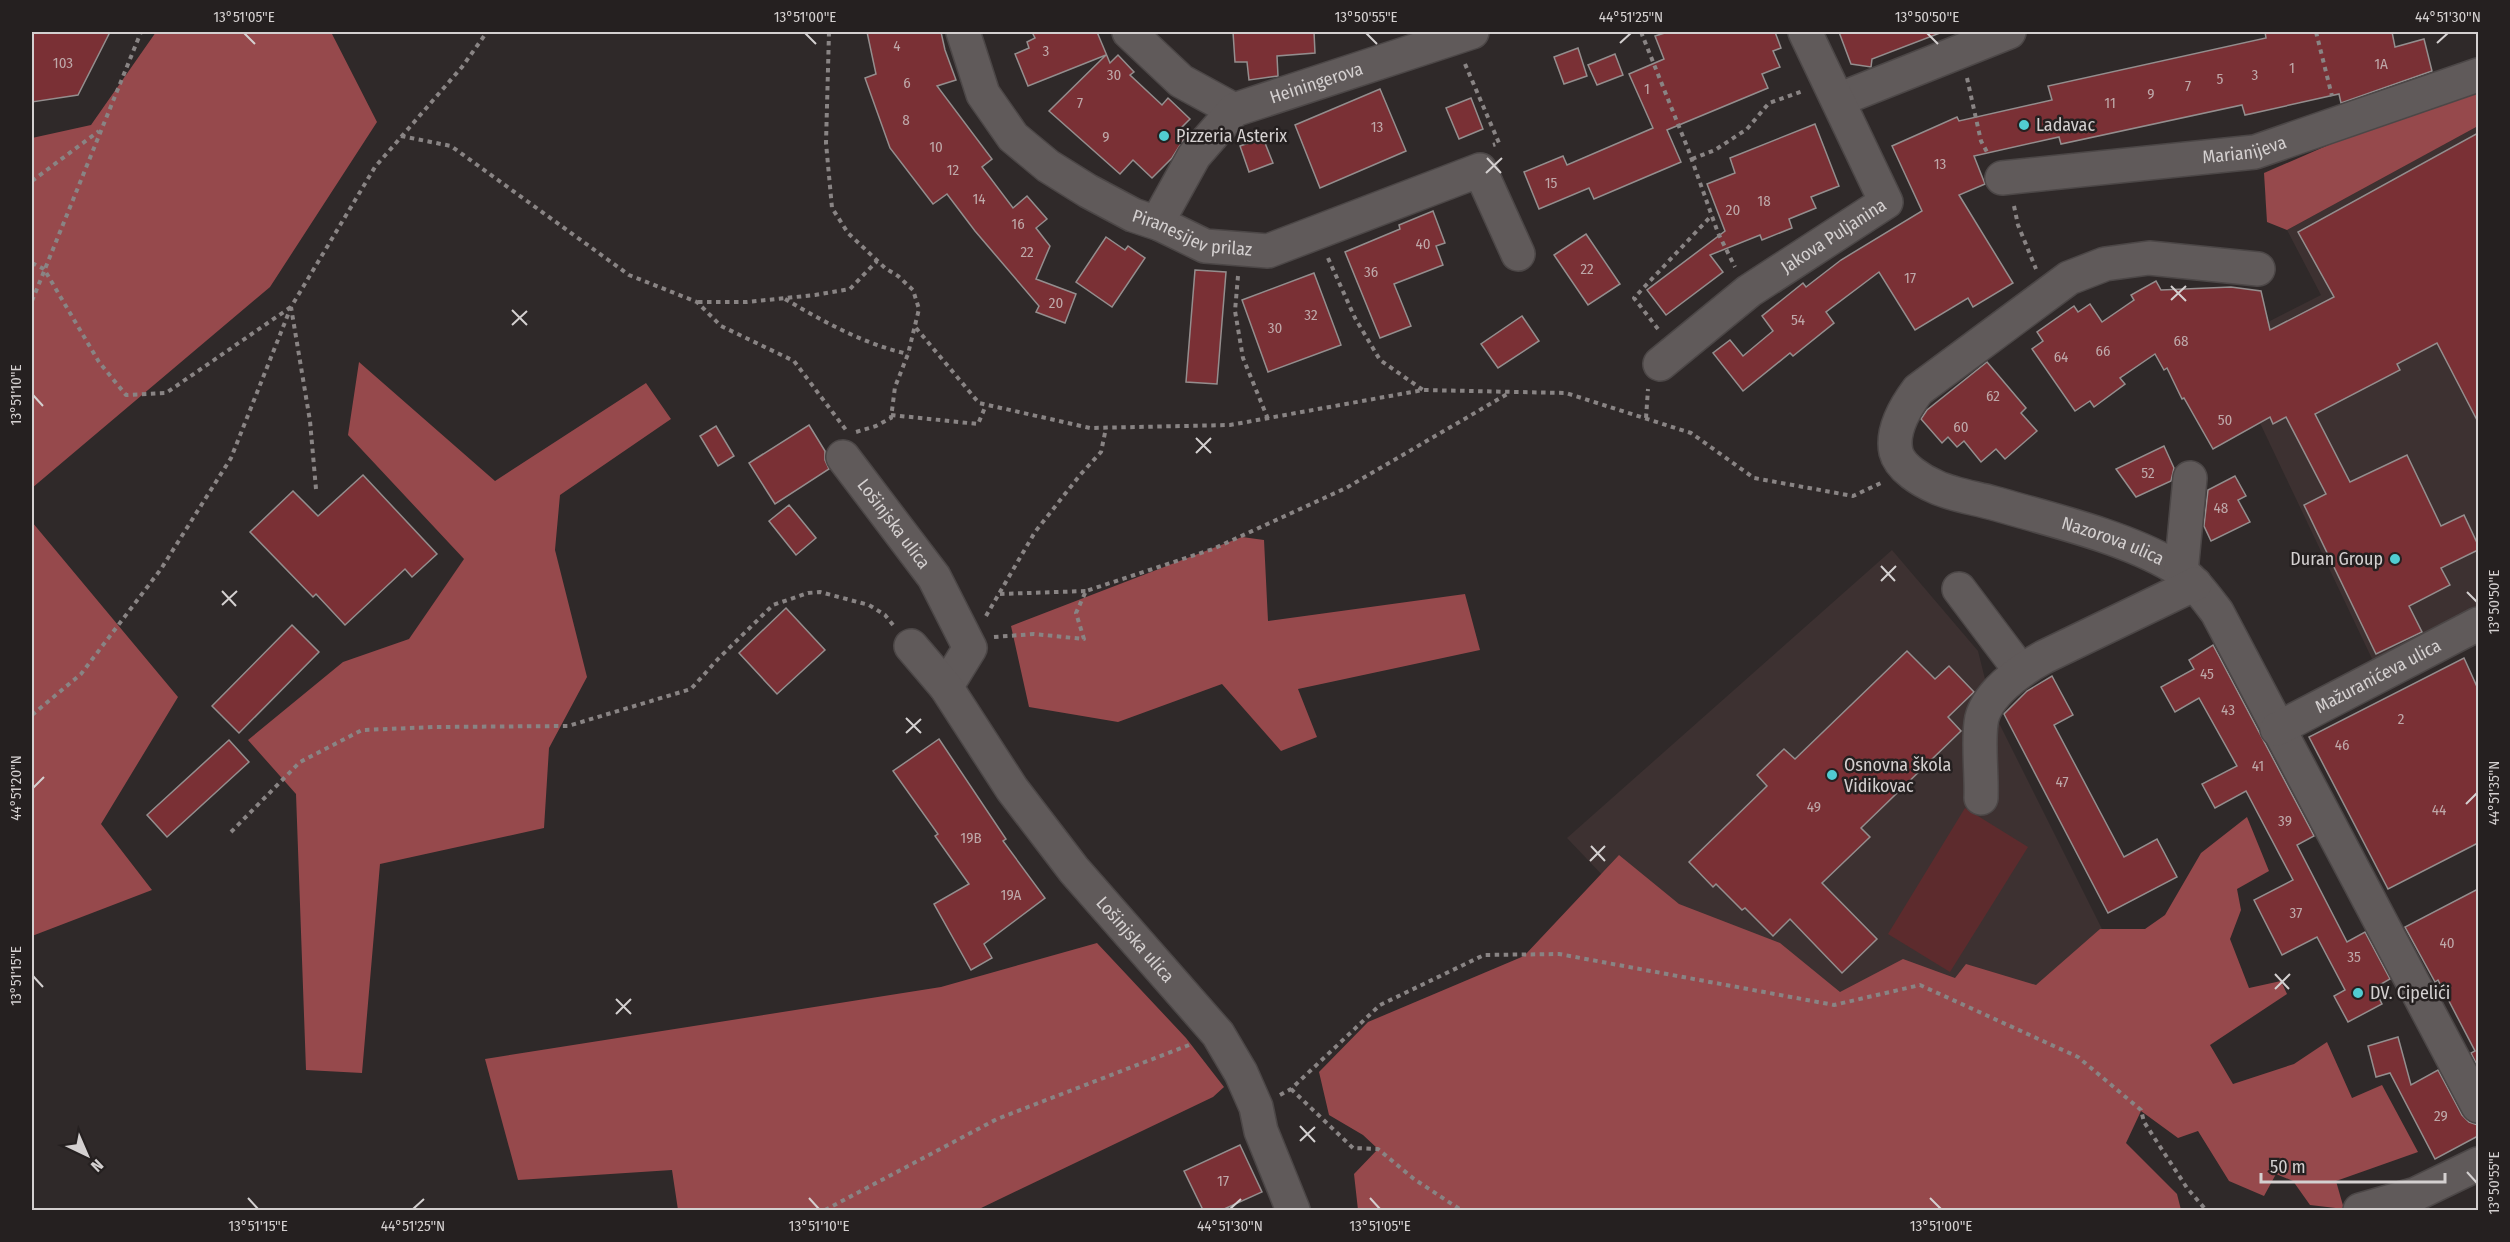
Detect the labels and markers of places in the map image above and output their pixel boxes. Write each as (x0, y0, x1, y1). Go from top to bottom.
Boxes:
place label: Ladavac (2036, 114, 2095, 136)
marker: Ladavac (2017, 118, 2031, 132)
place label: Pizzeria Asterix (1176, 125, 1287, 147)
marker: Pizzeria Asterix (1157, 129, 1171, 143)
place label: Duran Group (2290, 548, 2383, 570)
marker: Duran Group (2388, 552, 2402, 566)
place label: Osnovna škola Vidikovac (1844, 754, 1951, 797)
marker: Osnovna škola Vidikovac (1825, 768, 1839, 782)
place label: DV. Cipelići (2370, 982, 2450, 1004)
marker: DV. Cipelići (2351, 986, 2365, 1000)

